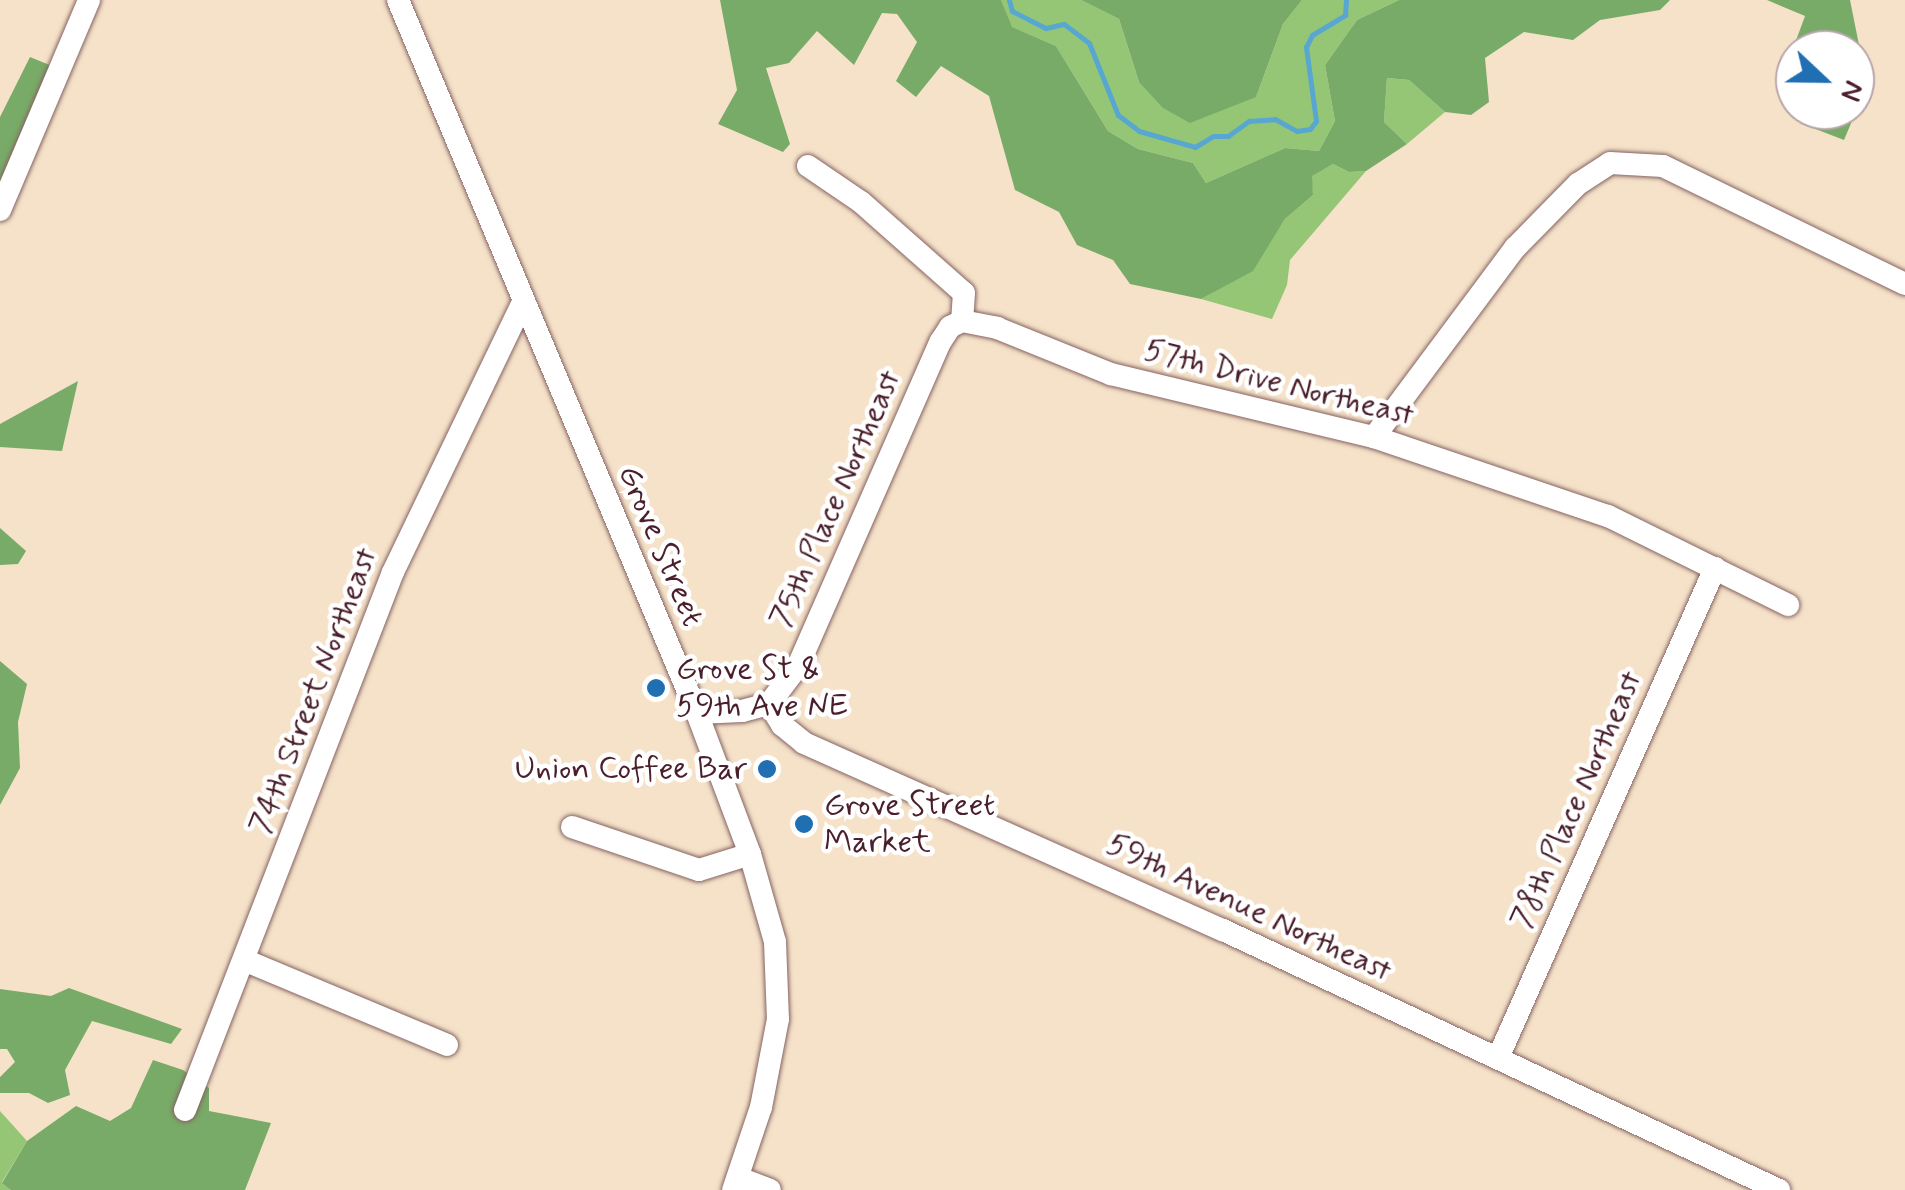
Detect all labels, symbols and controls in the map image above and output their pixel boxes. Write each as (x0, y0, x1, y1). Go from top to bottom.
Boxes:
north arrow (1775, 30, 1875, 130)
text: N (1831, 75, 1872, 106)
street label: 57th Drive Northeast (1140, 331, 1418, 435)
street label: 75th Place Northeast (762, 364, 910, 634)
street label: Grove Street (608, 457, 712, 635)
street label: 74th Street Northeast (242, 543, 386, 839)
place label: Grove St & 59th Ave NE (676, 651, 847, 726)
street label: 78th Place Northeast (1503, 665, 1651, 935)
marker: Grove St & 59th Ave NE (645, 677, 667, 699)
place label: Union Coffee Bar (513, 750, 747, 788)
marker: Union Coffee Bar (756, 758, 778, 780)
place label: Grove Street Market (824, 787, 1001, 862)
marker: Grove Street Market (793, 813, 815, 835)
street label: 59th Avenue Northeast (1100, 825, 1398, 991)

